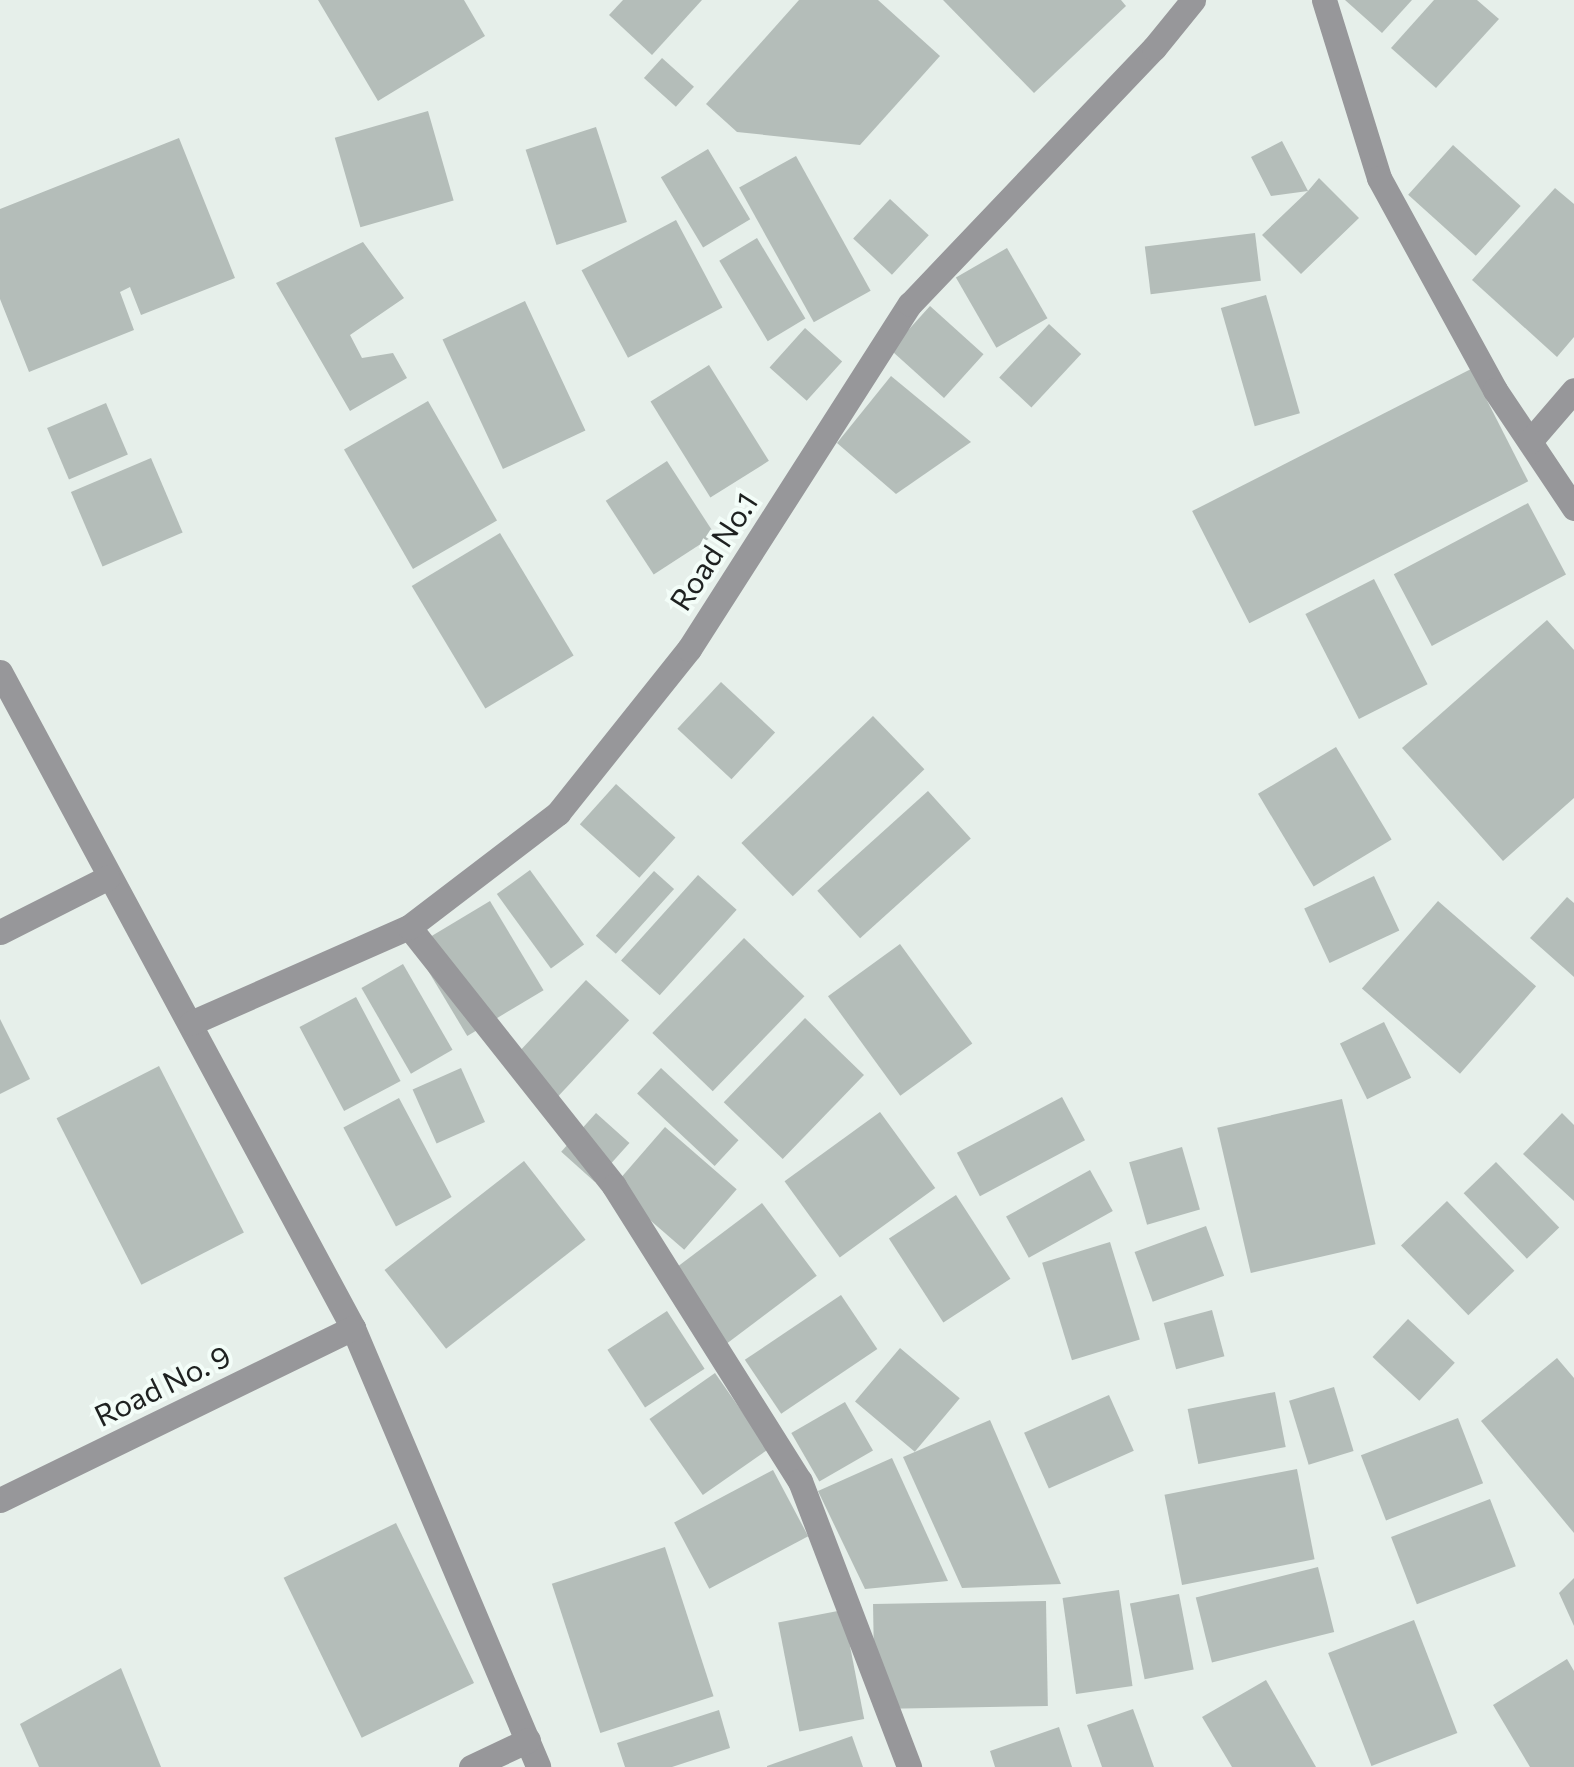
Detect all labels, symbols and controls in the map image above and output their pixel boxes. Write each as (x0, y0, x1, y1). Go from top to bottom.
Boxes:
street label: Road No.1 (662, 485, 764, 617)
street label: Road No. 9 (88, 1337, 236, 1433)

